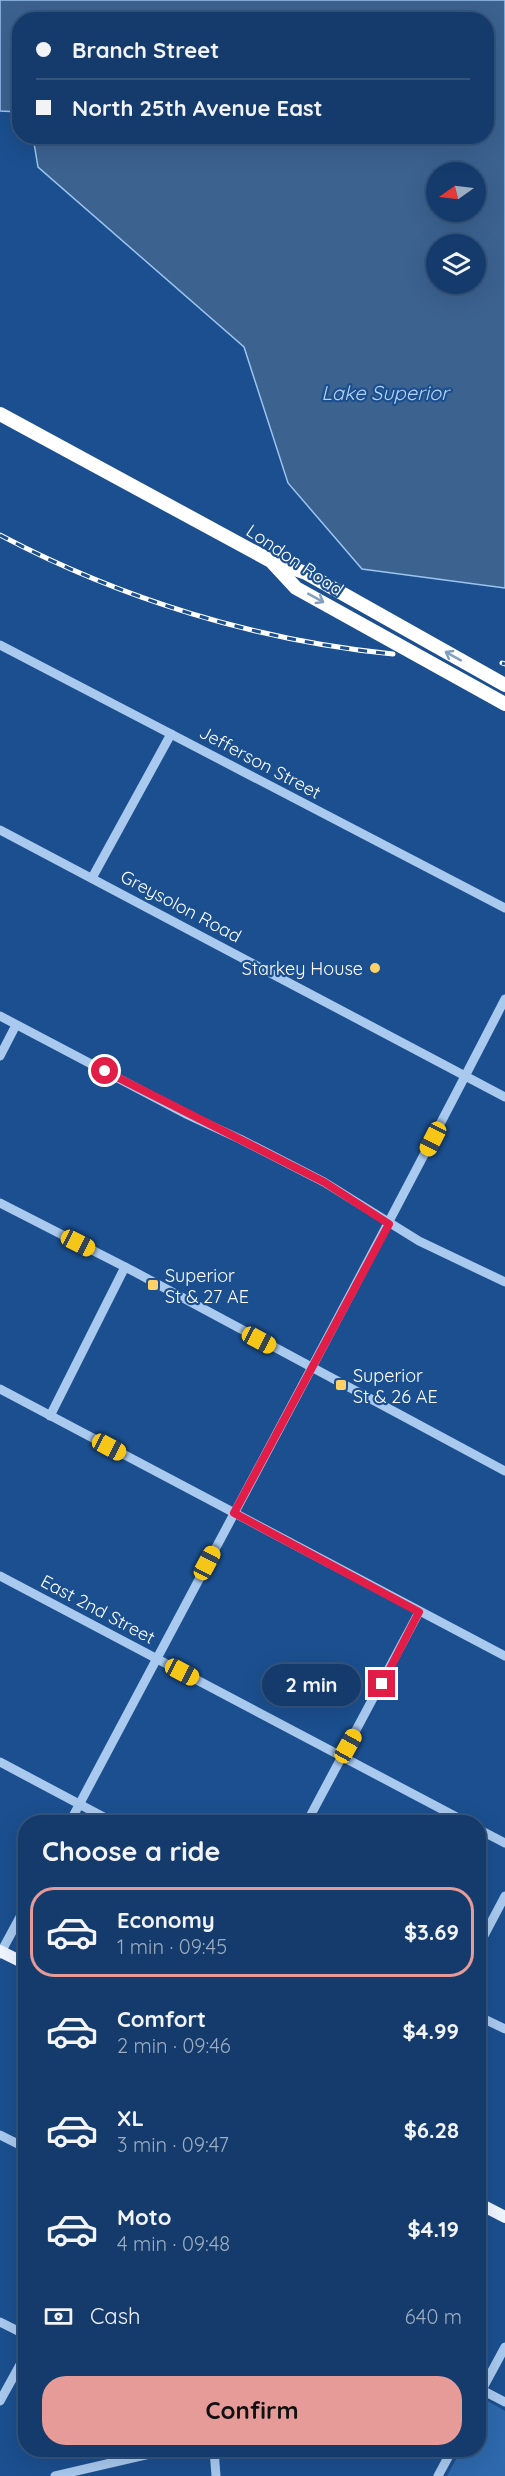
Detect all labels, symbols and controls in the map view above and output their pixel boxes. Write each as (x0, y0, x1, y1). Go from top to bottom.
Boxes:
text: Branch Street (72, 36, 219, 64)
text: North 25th Avenue East (72, 94, 323, 122)
north arrow (426, 162, 486, 222)
map controls (426, 162, 486, 294)
button: layers (426, 234, 486, 294)
water label: Lake Superior (321, 380, 451, 405)
street label: London Road (242, 519, 348, 601)
one-way arrow (307, 593, 324, 605)
one-way arrow (445, 650, 462, 662)
street label: Jefferson Street (195, 720, 325, 804)
street label: Greysolon Road (117, 865, 245, 947)
place label: Starkey House (242, 957, 363, 980)
marker: Starkey House (368, 961, 382, 975)
route start (91, 1057, 118, 1084)
car (417, 1119, 449, 1159)
car (58, 1227, 98, 1259)
place label: Superior St & 27 AE (165, 1264, 249, 1308)
marker: Superior St & 27 AE (146, 1278, 160, 1292)
car (239, 1324, 279, 1356)
place label: Superior St & 26 AE (353, 1364, 438, 1408)
marker: Superior St & 26 AE (334, 1378, 348, 1392)
car (89, 1431, 129, 1463)
car (191, 1543, 223, 1583)
street label: East 2nd Street (37, 1569, 159, 1649)
car (162, 1656, 202, 1688)
callout: 2 min (262, 1663, 361, 1705)
route end (368, 1670, 395, 1697)
text: 2 min (285, 1672, 338, 1697)
car (331, 1726, 365, 1766)
text: Choose a ride (42, 1834, 220, 1868)
icon: car (45, 1905, 99, 1959)
text: Economy (117, 1906, 215, 1934)
text: $3.69 (404, 1918, 459, 1946)
text: 1 min · 09:45 (117, 1934, 227, 1959)
icon: car (45, 2004, 99, 2058)
text: Comfort (117, 2005, 206, 2033)
text: $4.99 (402, 2017, 459, 2045)
text: 2 min · 09:46 (117, 2033, 231, 2058)
icon: car (45, 2103, 99, 2157)
text: XL (117, 2104, 144, 2132)
text: $6.28 (404, 2116, 459, 2144)
text: 3 min · 09:47 (117, 2132, 229, 2157)
icon: car (45, 2202, 99, 2256)
text: Moto (117, 2203, 171, 2231)
text: $4.19 (407, 2215, 459, 2243)
text: 4 min · 09:48 (117, 2231, 230, 2256)
icon: cash (42, 2300, 75, 2333)
text: Cash (90, 2302, 141, 2330)
text: 640 m (405, 2304, 462, 2329)
button: Confirm (42, 2376, 462, 2445)

